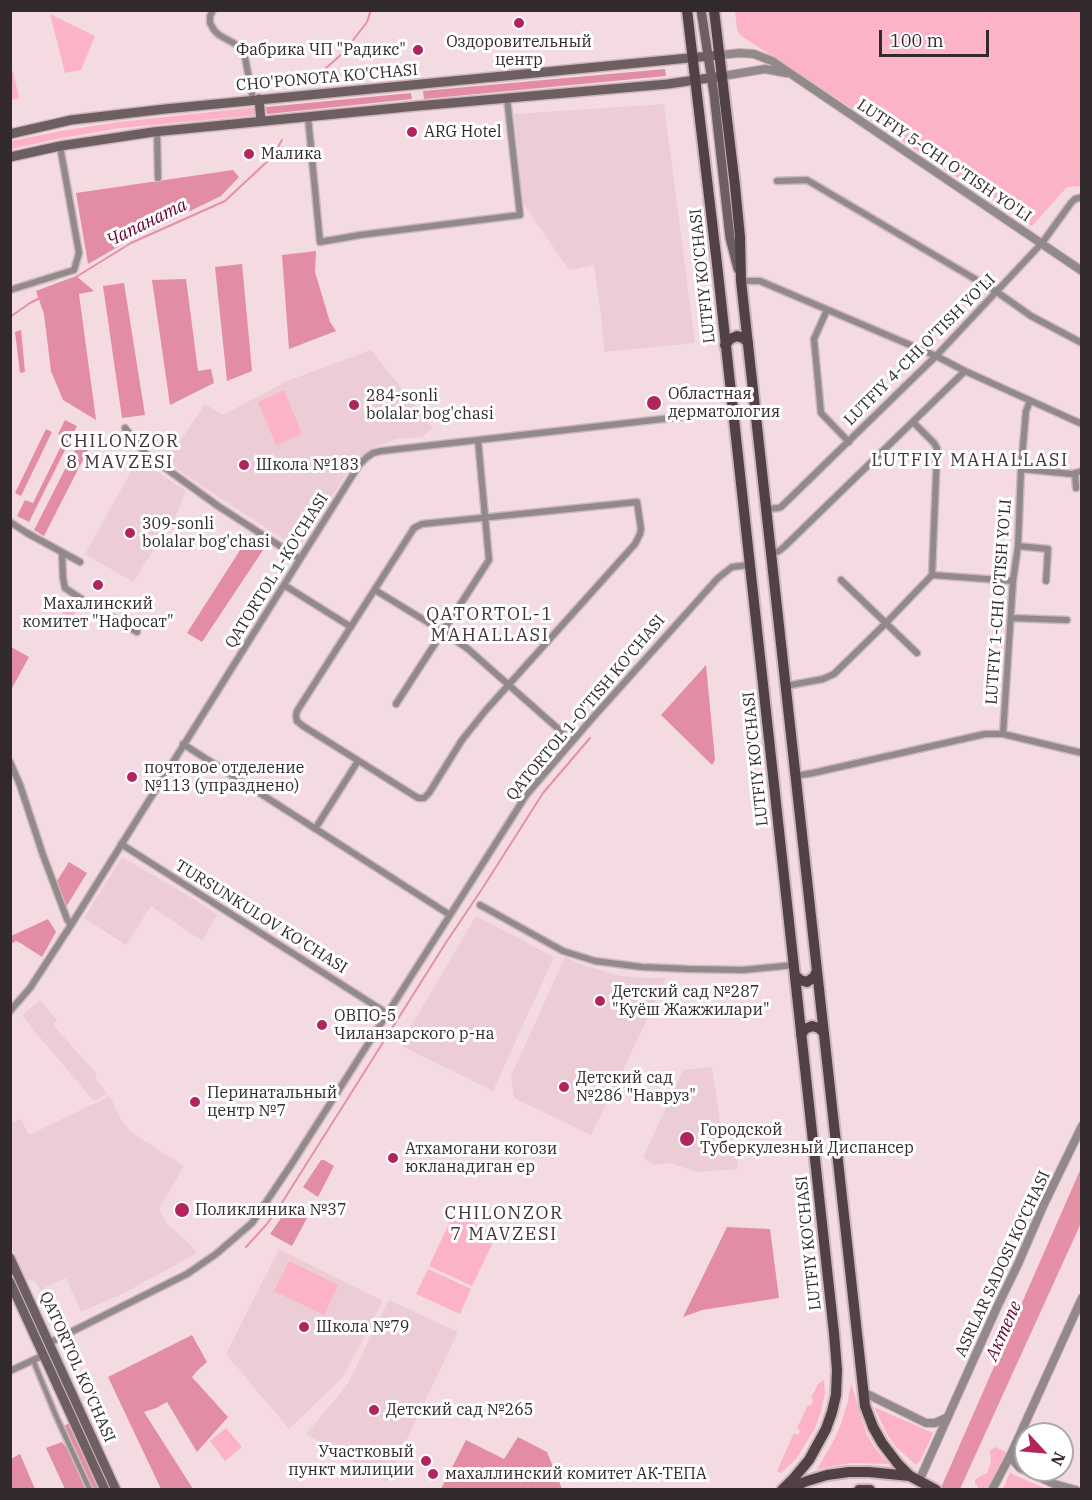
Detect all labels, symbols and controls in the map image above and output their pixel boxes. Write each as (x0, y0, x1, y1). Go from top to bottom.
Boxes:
marker: Оздоровительный центр (512, 16, 526, 30)
scale bar (882, 18, 992, 56)
text: 100 m (890, 29, 944, 52)
place label: Оздоровительный центр (446, 32, 592, 70)
place label: Фабрика ЧП "Радикс" (236, 40, 406, 60)
marker: Фабрика ЧП "Радикс" (411, 43, 425, 57)
street label: CHO'PONOTA KO'CHASI (235, 60, 419, 96)
street label: LUTFIY 5-CHI O'TISH YO'LI (853, 95, 1035, 227)
place label: ARG Hotel (424, 122, 501, 142)
marker: ARG Hotel (405, 125, 419, 139)
place label: Малика (261, 144, 322, 164)
marker: Малика (242, 147, 256, 161)
water label: Чапаната (103, 194, 191, 252)
street label: LUTFIY KO'CHASI (686, 208, 720, 344)
street label: LUTFIY 4-CHI O'TISH YO'LI (840, 270, 1000, 430)
place label: Областная дерматология (668, 384, 780, 422)
place label: 284-sonli bolalar bog'chasi (366, 386, 494, 424)
marker: Областная дерматология (645, 394, 663, 412)
marker: 284-sonli bolalar bog'chasi (347, 398, 361, 412)
district label: CHILONZOR 8 MAVZESI (60, 431, 180, 474)
district label: LUTFIY MAHALLASI (871, 450, 1069, 472)
place label: Школа №183 (256, 455, 359, 475)
marker: Школа №183 (237, 458, 251, 472)
street label: QATORTOL 1-KO'CHASI (221, 490, 333, 652)
street label: LUTFIY 1-CHI O'TISH YO'LI (982, 499, 1016, 705)
place label: 309-sonli bolalar bog'chasi (142, 514, 270, 552)
marker: 309-sonli bolalar bog'chasi (123, 526, 137, 540)
marker: Махалинский комитет "Нафосат" (91, 578, 105, 592)
place label: Махалинский комитет "Нафосат" (22, 594, 174, 632)
district label: QATORTOL-1 MAHALLASI (426, 604, 554, 646)
street label: QATORTOL 1-O'TISH KO'CHASI (503, 611, 669, 805)
street label: LUTFIY KO'CHASI (739, 691, 773, 827)
place label: почтовое отделение №113 (упразднено) (144, 758, 304, 796)
marker: почтовое отделение №113 (упразднено) (125, 770, 139, 784)
street label: TURSUNKULOV KO'CHASI (171, 856, 351, 978)
place label: Детский сад №287 "Куёш Жажжилари" (612, 982, 770, 1020)
marker: Детский сад №287 "Куёш Жажжилари" (593, 994, 607, 1008)
place label: ОВПО-5 Чиланзарского р-на (334, 1006, 494, 1044)
marker: ОВПО-5 Чиланзарского р-на (315, 1018, 329, 1032)
place label: Детский сад №286 "Навруз" (576, 1068, 696, 1106)
marker: Детский сад №286 "Навруз" (557, 1080, 571, 1094)
place label: Перинатальный центр №7 (207, 1083, 337, 1121)
marker: Перинатальный центр №7 (188, 1095, 202, 1109)
place label: Городской Туберкулезный Диспансер (700, 1120, 914, 1158)
marker: Городской Туберкулезный Диспансер (678, 1130, 696, 1148)
place label: Атхамогани когози юкланадиган ер (405, 1139, 557, 1177)
marker: Атхамогани когози юкланадиган ер (386, 1151, 400, 1165)
street label: ASRLAR SADOSI KO‘CHASI (951, 1168, 1055, 1360)
street label: LUTFIY KO'CHASI (792, 1175, 826, 1311)
place label: Поликлиника №37 (195, 1200, 347, 1220)
marker: Поликлиника №37 (173, 1201, 191, 1219)
district label: CHILONZOR 7 MAVZESI (444, 1203, 564, 1246)
street label: QATORTOL KO'CHASI (35, 1289, 119, 1445)
water label: Актепе (981, 1298, 1027, 1364)
place label: Школа №79 (316, 1317, 409, 1337)
marker: Школа №79 (297, 1320, 311, 1334)
place label: Детский сад №265 (386, 1400, 533, 1420)
marker: Детский сад №265 (367, 1403, 381, 1417)
north arrow (1014, 1422, 1074, 1482)
place label: Участковый пункт милиции (288, 1442, 414, 1480)
text: N (1047, 1449, 1070, 1469)
marker: Участковый пункт милиции (419, 1454, 433, 1468)
place label: махаллинский комитет АК-ТЕПА (445, 1464, 707, 1484)
marker: махаллинский комитет АК-ТЕПА (426, 1467, 440, 1481)

